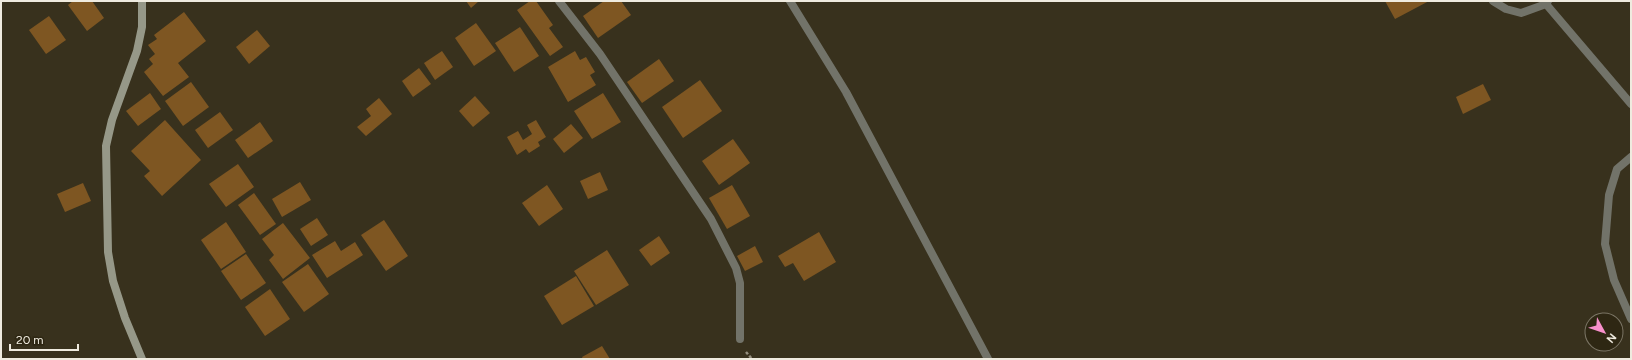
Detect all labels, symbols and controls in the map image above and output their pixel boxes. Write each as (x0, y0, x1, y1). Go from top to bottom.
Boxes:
north arrow (1584, 312, 1624, 352)
scale bar (10, 326, 78, 352)
text: N (1604, 331, 1619, 346)
text: 20 m (16, 333, 44, 347)

